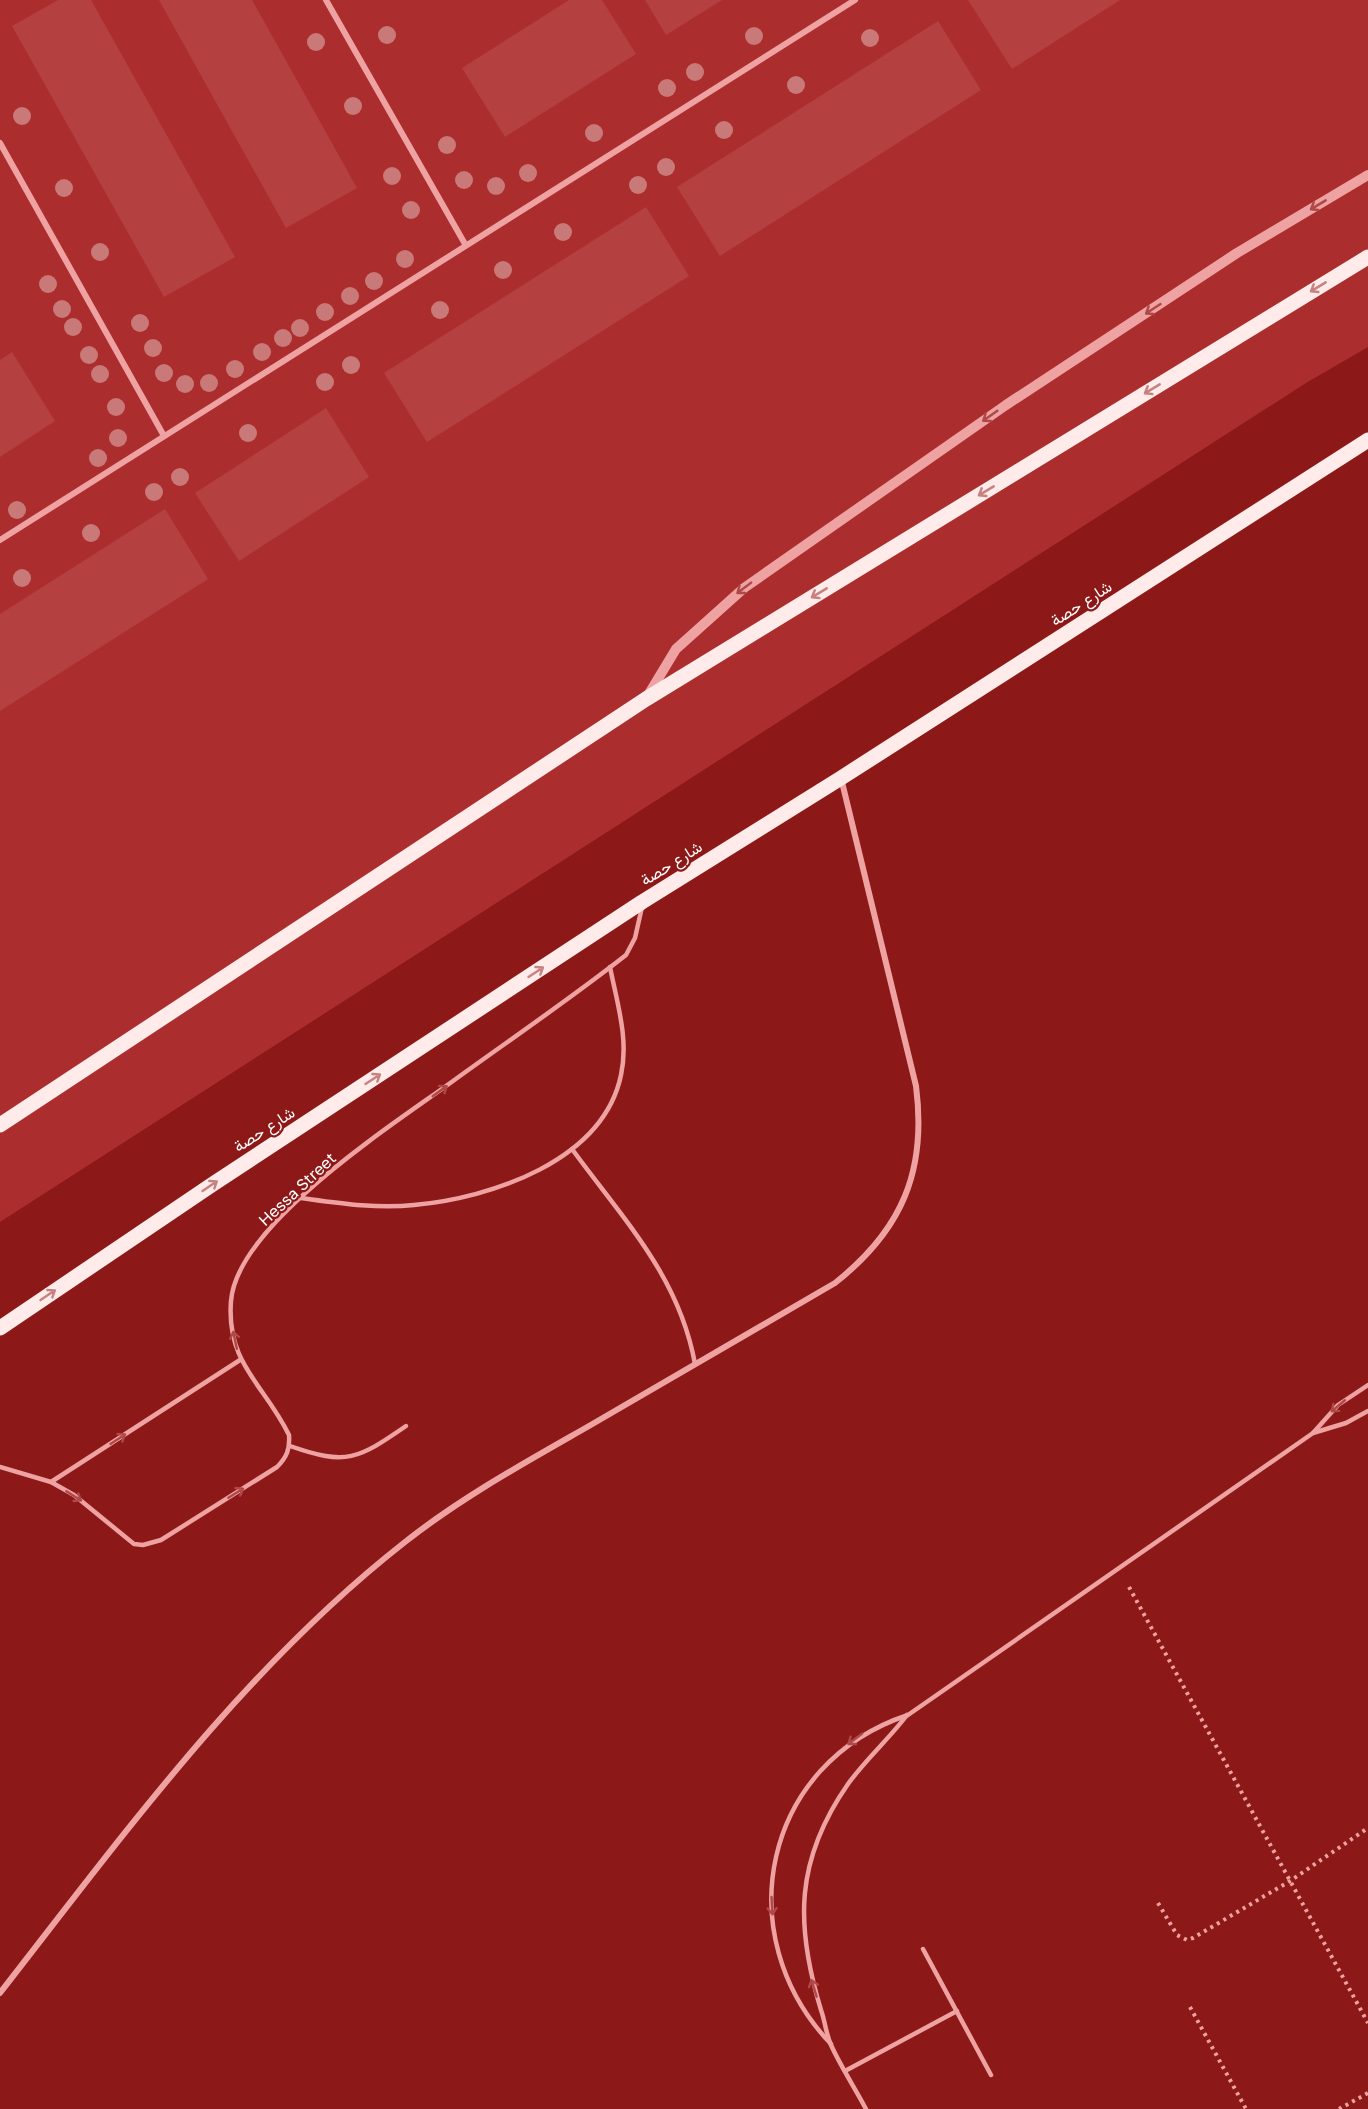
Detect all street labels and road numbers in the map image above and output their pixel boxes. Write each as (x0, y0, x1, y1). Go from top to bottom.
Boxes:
street label: شارع حصة (1047, 576, 1116, 632)
street label: شارع حصة (636, 836, 707, 891)
street label: شارع حصة (230, 1102, 299, 1158)
street label: Hessa Street (254, 1148, 340, 1230)

